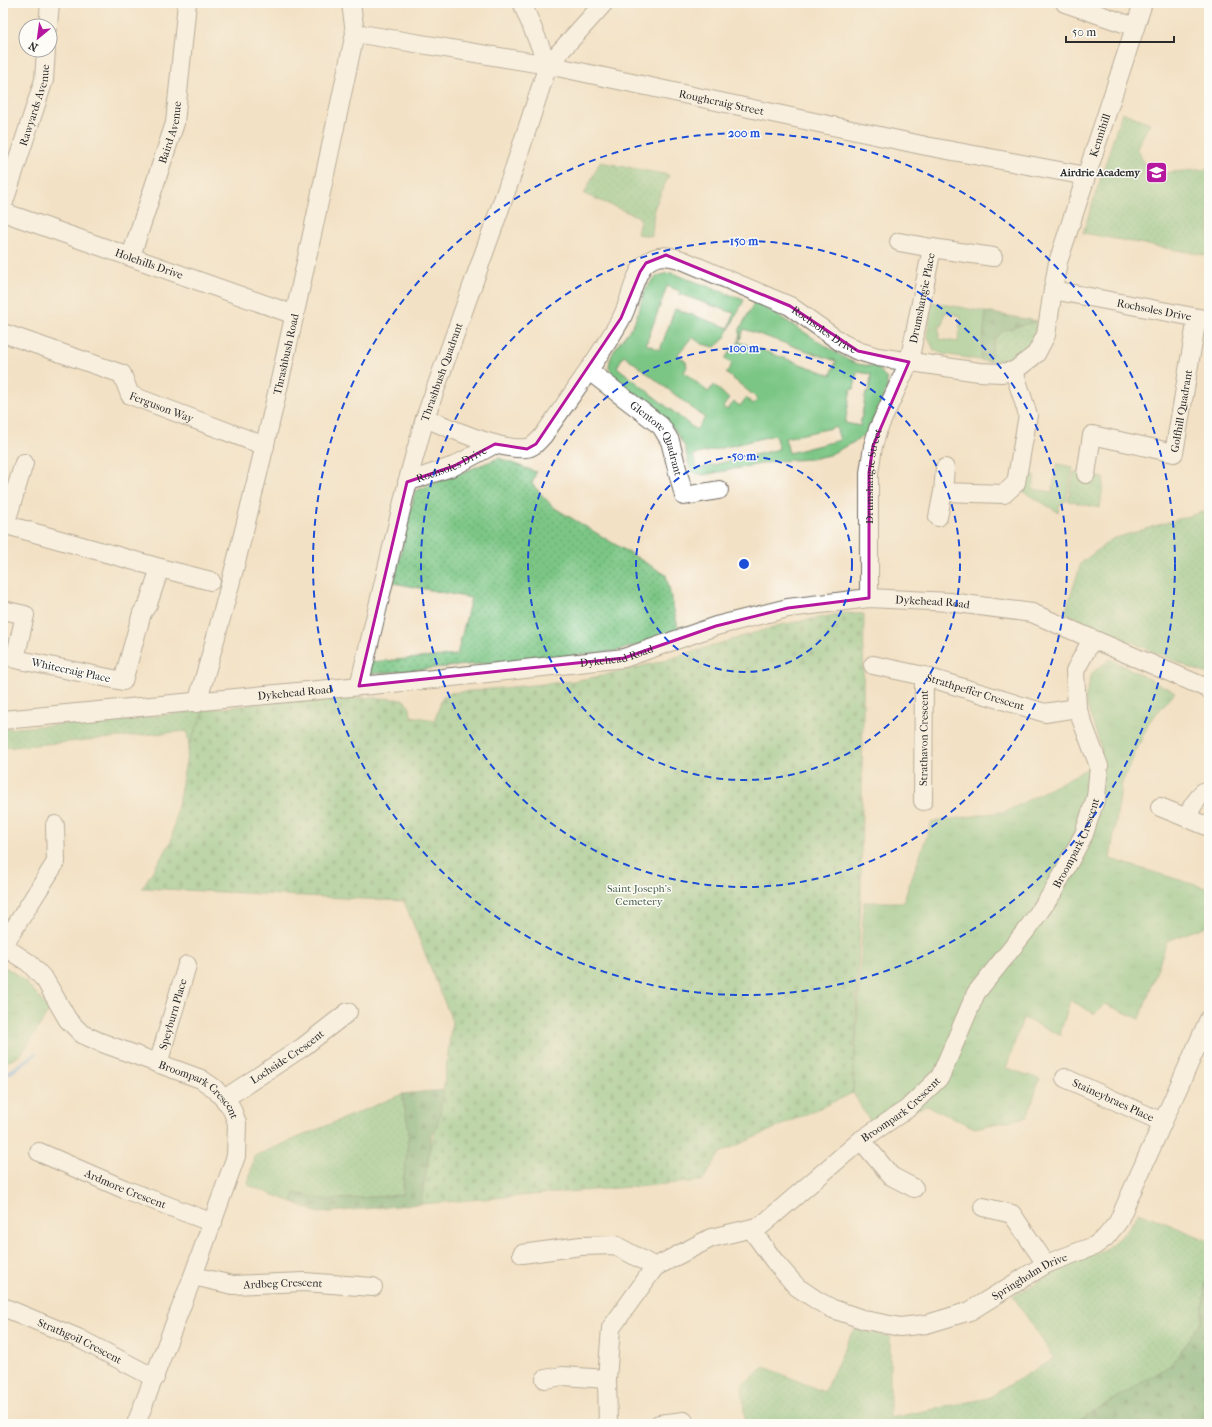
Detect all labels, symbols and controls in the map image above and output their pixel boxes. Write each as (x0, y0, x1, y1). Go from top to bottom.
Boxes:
north arrow (18, 18, 58, 58)
scale bar (1066, 18, 1174, 44)
text: 50 m (1072, 25, 1096, 39)
text: N (26, 38, 40, 54)
street label: Rawyards Avenue (17, 63, 52, 148)
street label: Roughcraig Street (678, 87, 765, 118)
street label: Baird Avenue (156, 100, 184, 165)
street label: Kennihill (1087, 112, 1113, 159)
text: 200 m (728, 126, 761, 140)
school or university icon: Airdrie Academy (1143, 159, 1169, 185)
place label: Airdrie Academy (1059, 166, 1141, 179)
text: 150 m (730, 234, 759, 248)
street label: Holehills Drive (113, 246, 185, 282)
street label: Drumshangie Place (907, 251, 938, 345)
street label: Rochsoles Drive (1116, 296, 1193, 324)
street label: Rochsoles Drive (789, 303, 859, 357)
street label: Thrashbush Road (271, 312, 302, 396)
street label: Thrashbush Quadrant (418, 321, 466, 423)
text: 100 m (729, 341, 760, 355)
street label: Golfhill Quadrant (1168, 369, 1195, 453)
street label: Ferguson Way (127, 389, 196, 426)
street label: Glentore Quadrant (627, 399, 685, 477)
street label: Drumshangie Street (863, 427, 885, 524)
street label: Rochsoles Drive (415, 443, 490, 485)
text: 50 m (732, 449, 757, 463)
centre of rings (737, 557, 751, 571)
street label: Dykehead Road (895, 593, 971, 612)
street label: Dykehead Road (579, 642, 656, 670)
street label: Whitecraig Place (29, 656, 112, 685)
street label: Strathpeffer Crescent (925, 671, 1026, 713)
street label: Dykehead Road (257, 683, 333, 703)
street label: Strathavon Crescent (917, 690, 931, 786)
street label: Broompark Crescent (1050, 796, 1102, 890)
park label: Saint Joseph's Cemetery (607, 882, 671, 908)
street label: Speyburn Place (157, 977, 190, 1051)
street label: Lochside Crescent (248, 1027, 327, 1087)
street label: Broompark Crescent (157, 1058, 241, 1121)
street label: Broompark Crescent (859, 1074, 943, 1145)
street label: Staineybraes Place (1070, 1076, 1156, 1125)
street label: Ardmore Crescent (82, 1166, 168, 1212)
street label: Springholm Drive (989, 1250, 1070, 1303)
street label: Ardbeg Crescent (242, 1276, 323, 1292)
street label: Strathgoil Crescent (36, 1316, 124, 1367)

